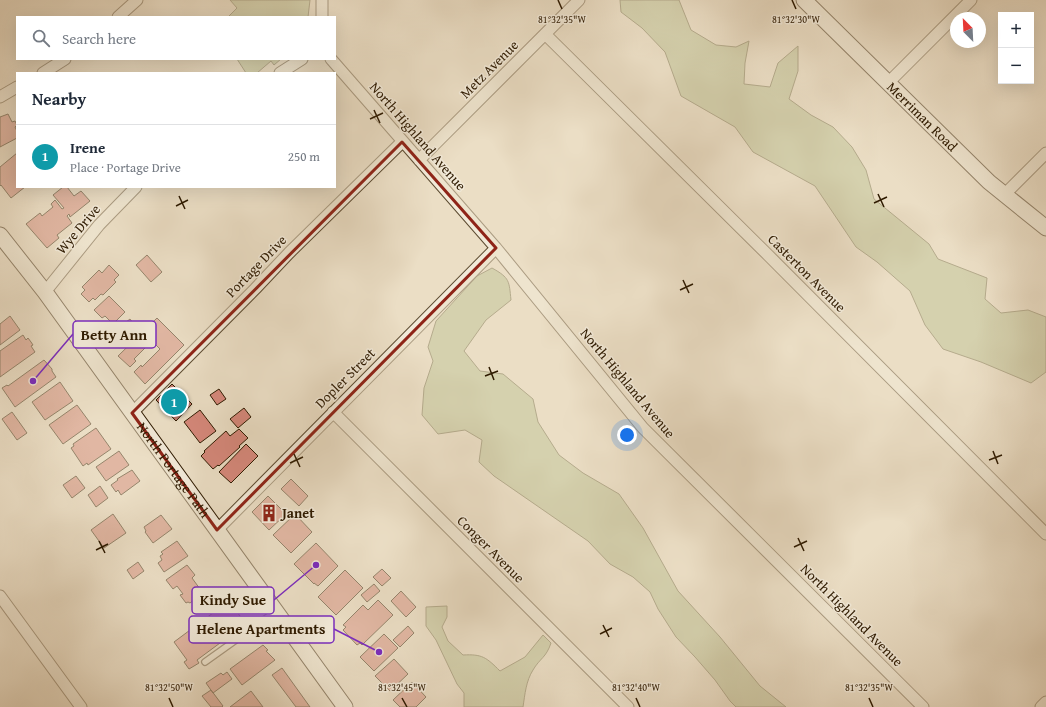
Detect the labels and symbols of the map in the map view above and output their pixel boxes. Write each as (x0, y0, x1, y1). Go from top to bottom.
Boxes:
text: 81°32'35"W (538, 12, 586, 27)
text: 81°32'30"W (772, 12, 820, 27)
north arrow (950, 12, 986, 48)
street label: Metz Avenue (455, 35, 523, 103)
street label: North Highland Avenue (365, 77, 471, 195)
street label: Merriman Road (883, 77, 962, 156)
street label: Wye Drive (51, 199, 105, 258)
street label: Casterton Avenue (763, 229, 851, 317)
street label: Portage Drive (221, 230, 291, 302)
callout: Betty Ann (73, 321, 156, 348)
text: Betty Ann (81, 324, 147, 345)
street label: North Highland Avenue (576, 324, 680, 443)
street label: Dopler Street (310, 343, 380, 413)
pin: 1 (161, 387, 187, 417)
street label: North Portage Path (132, 418, 215, 522)
your location (617, 425, 637, 445)
building icon: Janet (259, 503, 279, 523)
place label: Janet (280, 503, 315, 523)
street label: Conger Avenue (453, 511, 529, 587)
street label: North Highland Avenue (796, 559, 908, 671)
callout: Kindy Sue (192, 587, 274, 614)
text: Kindy Sue (200, 589, 266, 610)
callout: Helene Apartments (189, 616, 334, 643)
text: Helene Apartments (197, 618, 325, 639)
text: 81°32'50"W (145, 680, 193, 695)
text: 81°32'45"W (378, 680, 426, 695)
text: 81°32'40"W (612, 680, 660, 695)
text: 81°32'35"W (845, 680, 893, 695)

